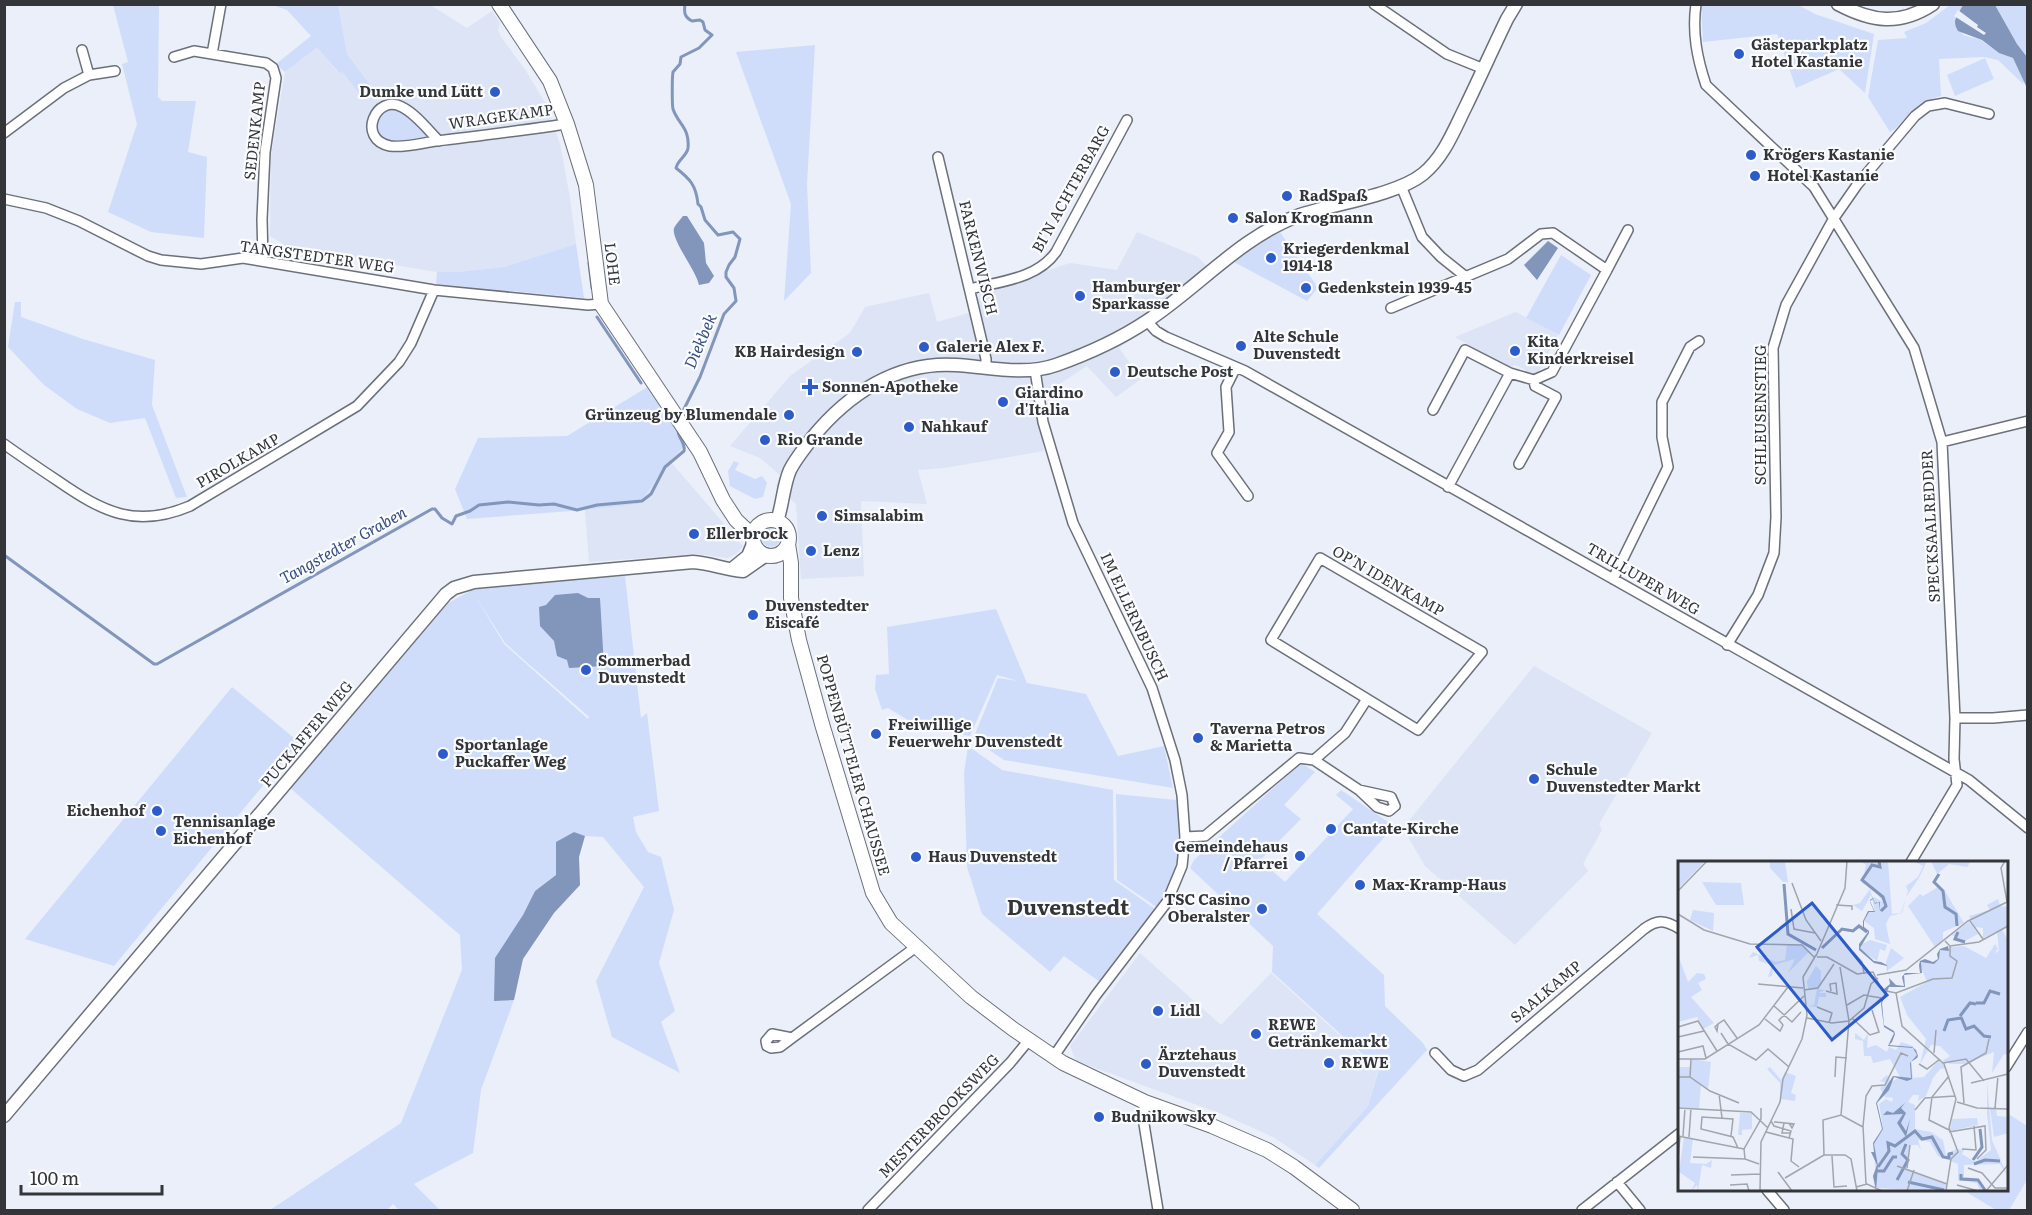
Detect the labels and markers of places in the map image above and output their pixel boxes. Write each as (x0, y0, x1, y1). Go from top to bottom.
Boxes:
place label: Gästeparkplatz Hotel Kastanie (1751, 32, 1868, 72)
marker: Gästeparkplatz Hotel Kastanie (1732, 47, 1746, 61)
place label: Dumke und Lütt (359, 79, 483, 102)
marker: Dumke und Lütt (488, 85, 502, 99)
place label: Krögers Kastanie (1763, 142, 1895, 165)
marker: Krögers Kastanie (1744, 148, 1758, 162)
place label: Hotel Kastanie (1767, 163, 1879, 186)
marker: Hotel Kastanie (1748, 169, 1762, 183)
place label: RadSpaß (1299, 183, 1368, 206)
marker: RadSpaß (1280, 189, 1294, 203)
place label: Salon Krogmann (1245, 205, 1374, 228)
marker: Salon Krogmann (1226, 211, 1240, 225)
place label: Kriegerdenkmal 1914-18 (1283, 236, 1410, 276)
marker: Kriegerdenkmal 1914-18 (1264, 251, 1278, 265)
place label: Hamburger Sparkasse (1092, 274, 1181, 314)
place label: Gedenkstein 1939-45 (1318, 275, 1472, 298)
marker: Gedenkstein 1939-45 (1299, 281, 1313, 295)
marker: Hamburger Sparkasse (1073, 289, 1087, 303)
place label: Alte Schule Duvenstedt (1253, 324, 1341, 364)
place label: Kita Kinderkreisel (1527, 329, 1634, 369)
place label: Galerie Alex F. (936, 334, 1045, 357)
place label: KB Hairdesign (735, 339, 846, 362)
marker: Alte Schule Duvenstedt (1234, 339, 1248, 353)
marker: Galerie Alex F. (917, 340, 931, 354)
marker: Kita Kinderkreisel (1508, 344, 1522, 358)
marker: KB Hairdesign (850, 345, 864, 359)
place label: Deutsche Post (1127, 359, 1234, 382)
marker: Deutsche Post (1108, 365, 1122, 379)
place label: Sonnen-Apotheke (822, 374, 959, 397)
marker: Sonnen-Apotheke (803, 380, 817, 394)
place label: Giardino d'Italia (1015, 380, 1083, 420)
marker: Giardino d'Italia (996, 395, 1010, 409)
place label: Grünzeug by Blumendale (585, 402, 777, 425)
marker: Grünzeug by Blumendale (782, 408, 796, 422)
place label: Nahkauf (921, 414, 989, 437)
marker: Nahkauf (902, 420, 916, 434)
place label: Rio Grande (777, 427, 863, 450)
marker: Rio Grande (758, 433, 772, 447)
place label: Simsalabim (834, 503, 924, 526)
marker: Simsalabim (815, 509, 829, 523)
place label: Ellerbrock (706, 521, 789, 544)
marker: Ellerbrock (687, 527, 701, 541)
place label: Lenz (823, 538, 860, 561)
marker: Lenz (804, 544, 818, 558)
place label: Duvenstedter Eiscafé (765, 593, 869, 633)
marker: Duvenstedter Eiscafé (746, 608, 760, 622)
place label: Sommerbad Duvenstedt (598, 648, 691, 688)
marker: Sommerbad Duvenstedt (579, 663, 593, 677)
place label: Freiwillige Feuerwehr Duvenstedt (888, 712, 1063, 752)
place label: Taverna Petros & Marietta (1210, 716, 1325, 756)
marker: Freiwillige Feuerwehr Duvenstedt (869, 727, 883, 741)
marker: Taverna Petros & Marietta (1191, 731, 1205, 745)
place label: Sportanlage Puckaffer Weg (455, 732, 567, 772)
marker: Sportanlage Puckaffer Weg (436, 747, 450, 761)
place label: Schule Duvenstedter Markt (1546, 757, 1701, 797)
marker: Schule Duvenstedter Markt (1527, 772, 1541, 786)
place label: Eichenhof (66, 798, 147, 821)
marker: Eichenhof (150, 804, 164, 818)
place label: Tennisanlage Eichenhof (173, 809, 276, 849)
place label: Cantate-Kirche (1343, 816, 1459, 839)
marker: Cantate-Kirche (1324, 822, 1338, 836)
marker: Tennisanlage Eichenhof (154, 824, 168, 838)
place label: Gemeindehaus / Pfarrei (1174, 834, 1289, 874)
place label: Haus Duvenstedt (928, 844, 1058, 867)
marker: Gemeindehaus / Pfarrei (1293, 849, 1307, 863)
marker: Haus Duvenstedt (909, 850, 923, 864)
place label: Max-Kramp-Haus (1372, 872, 1507, 895)
marker: Max-Kramp-Haus (1353, 878, 1367, 892)
place label: TSC Casino Oberalster (1164, 887, 1250, 927)
marker: TSC Casino Oberalster (1255, 902, 1269, 916)
place label: Lidl (1170, 998, 1201, 1021)
marker: Lidl (1151, 1004, 1165, 1018)
place label: REWE Getränkemarkt (1268, 1012, 1388, 1052)
marker: REWE Getränkemarkt (1249, 1027, 1263, 1041)
place label: Ärztehaus Duvenstedt (1158, 1042, 1246, 1082)
place label: REWE (1341, 1050, 1389, 1073)
marker: REWE (1322, 1056, 1336, 1070)
marker: Ärztehaus Duvenstedt (1139, 1057, 1153, 1071)
place label: Budnikowsky (1111, 1104, 1217, 1127)
marker: Budnikowsky (1092, 1110, 1106, 1124)

